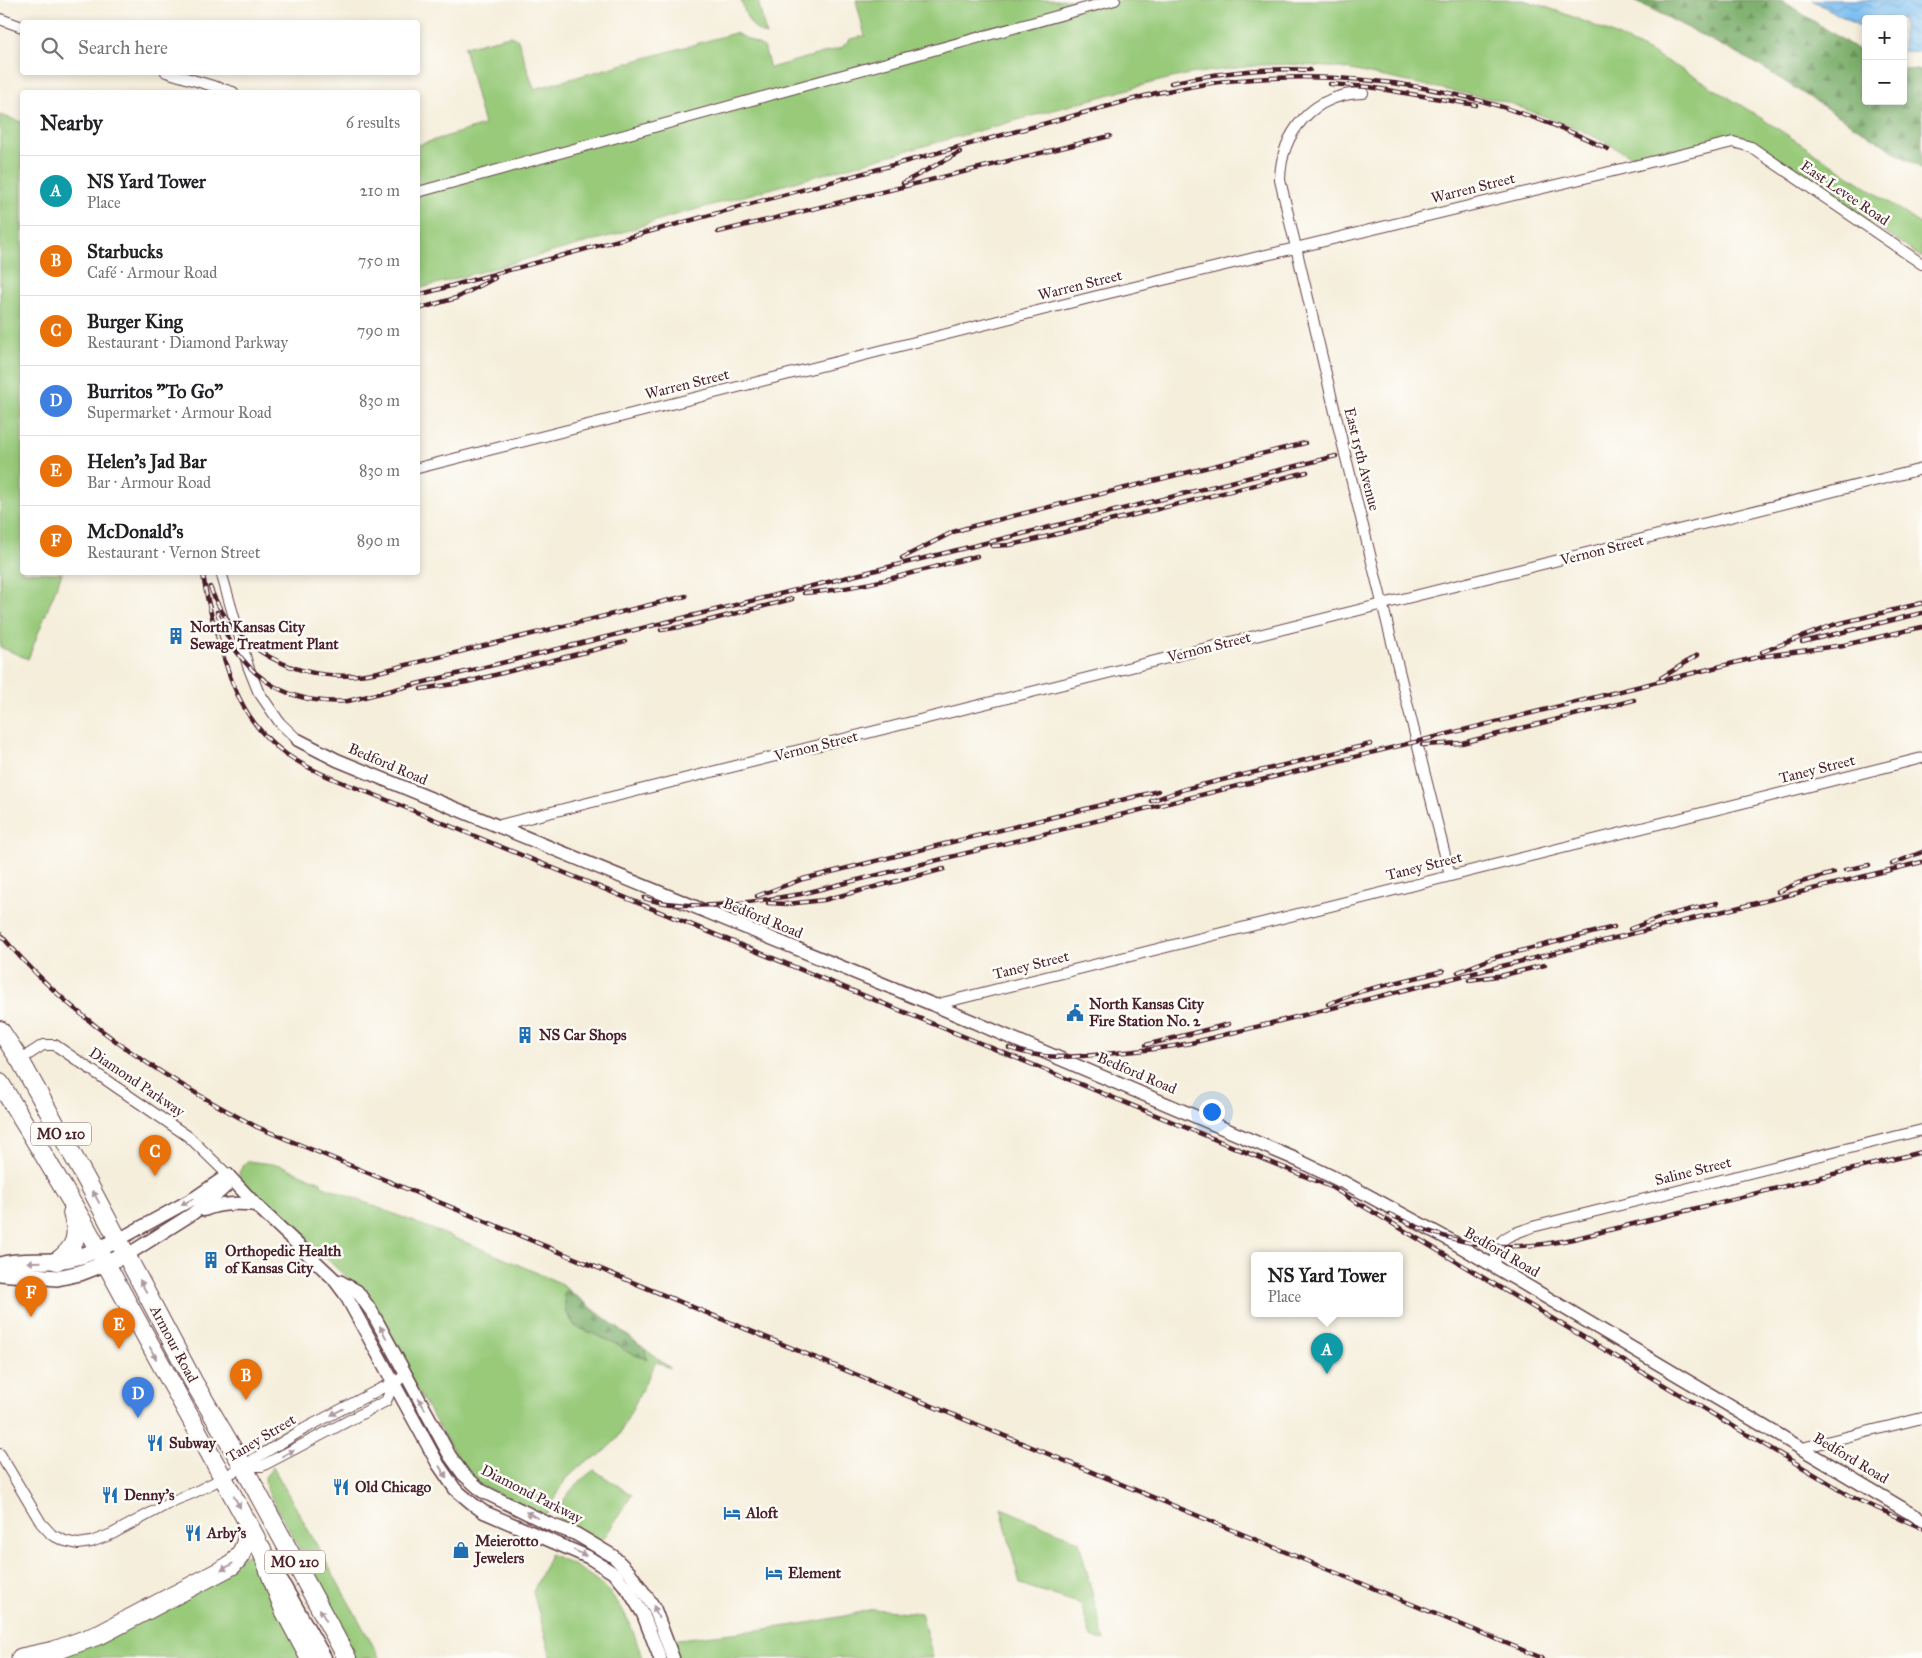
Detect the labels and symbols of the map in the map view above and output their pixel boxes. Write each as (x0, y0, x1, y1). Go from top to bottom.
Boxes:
street label: East Levee Road (1797, 157, 1893, 230)
street label: Warren Street (1429, 169, 1517, 207)
street label: Warren Street (1036, 266, 1124, 304)
street label: Warren Street (643, 365, 731, 403)
street label: East 15th Avenue (1340, 405, 1384, 513)
street label: Vernon Street (1557, 531, 1646, 569)
place label: North Kansas City Sewage Treatment Plant (190, 618, 339, 654)
building icon: North Kansas City Sewage Treatment Plant (166, 626, 186, 646)
street label: Vernon Street (1164, 628, 1253, 666)
street label: Vernon Street (771, 727, 860, 765)
street label: Bedford Road (346, 739, 431, 789)
street label: Taney Street (1777, 751, 1857, 787)
street label: Taney Street (1384, 848, 1464, 884)
street label: Bedford Road (720, 894, 806, 942)
street label: Taney Street (991, 947, 1071, 983)
place label: North Kansas City Fire Station No. 2 (1089, 995, 1205, 1030)
public building icon: North Kansas City Fire Station No. 2 (1065, 1003, 1085, 1023)
building icon: NS Car Shops (515, 1025, 535, 1045)
place label: NS Car Shops (539, 1026, 627, 1045)
street label: Diamond Parkway (86, 1043, 189, 1121)
street label: Bedford Road (1095, 1048, 1180, 1098)
your location (1199, 1099, 1225, 1125)
road number: MO 210 (31, 1122, 91, 1146)
pin: C (139, 1135, 171, 1176)
street label: Saline Street (1653, 1153, 1734, 1189)
one-way arrow (92, 1190, 100, 1204)
one-way arrow (180, 1198, 194, 1206)
street label: Bedford Road (1461, 1223, 1544, 1281)
place label: Orthopedic Health of Kansas City (225, 1242, 342, 1278)
building icon: Orthopedic Health of Kansas City (201, 1250, 221, 1270)
one-way arrow (25, 1258, 41, 1266)
pin: F (15, 1276, 47, 1317)
one-way arrow (139, 1279, 147, 1293)
street label: Armour Road (146, 1301, 202, 1386)
pin: E (103, 1308, 135, 1349)
one-way arrow (379, 1324, 387, 1339)
pin: A (1311, 1333, 1343, 1374)
one-way arrow (149, 1346, 157, 1360)
pin: B (230, 1359, 262, 1400)
pin: D (122, 1377, 154, 1418)
one-way arrow (418, 1396, 426, 1411)
one-way arrow (329, 1408, 344, 1416)
street label: Taney Street (223, 1410, 299, 1466)
street label: Bedford Road (1810, 1429, 1892, 1488)
restaurant icon: Subway (145, 1433, 165, 1453)
place label: Subway (169, 1434, 217, 1453)
one-way arrow (281, 1449, 295, 1457)
street label: Diamond Parkway (478, 1461, 587, 1528)
one-way arrow (438, 1465, 447, 1478)
restaurant icon: Old Chicago (331, 1477, 351, 1497)
place label: Old Chicago (355, 1478, 431, 1497)
restaurant icon: Denny's (100, 1485, 120, 1505)
place label: Denny's (124, 1486, 175, 1505)
one-way arrow (232, 1496, 241, 1509)
hotel icon: Aloft (722, 1503, 742, 1523)
place label: Aloft (745, 1504, 779, 1522)
one-way arrow (525, 1511, 539, 1519)
restaurant icon: Arby's (183, 1523, 203, 1543)
place label: Arby's (206, 1524, 247, 1543)
place label: Meierotto Jewelers (473, 1532, 539, 1568)
shop icon: Meierotto Jewelers (451, 1540, 471, 1560)
one-way arrow (573, 1549, 587, 1557)
road number: MO 210 (265, 1550, 325, 1574)
one-way arrow (221, 1562, 234, 1572)
hotel icon: Element (764, 1563, 784, 1583)
place label: Element (788, 1564, 842, 1582)
one-way arrow (651, 1605, 659, 1619)
one-way arrow (319, 1608, 328, 1622)

